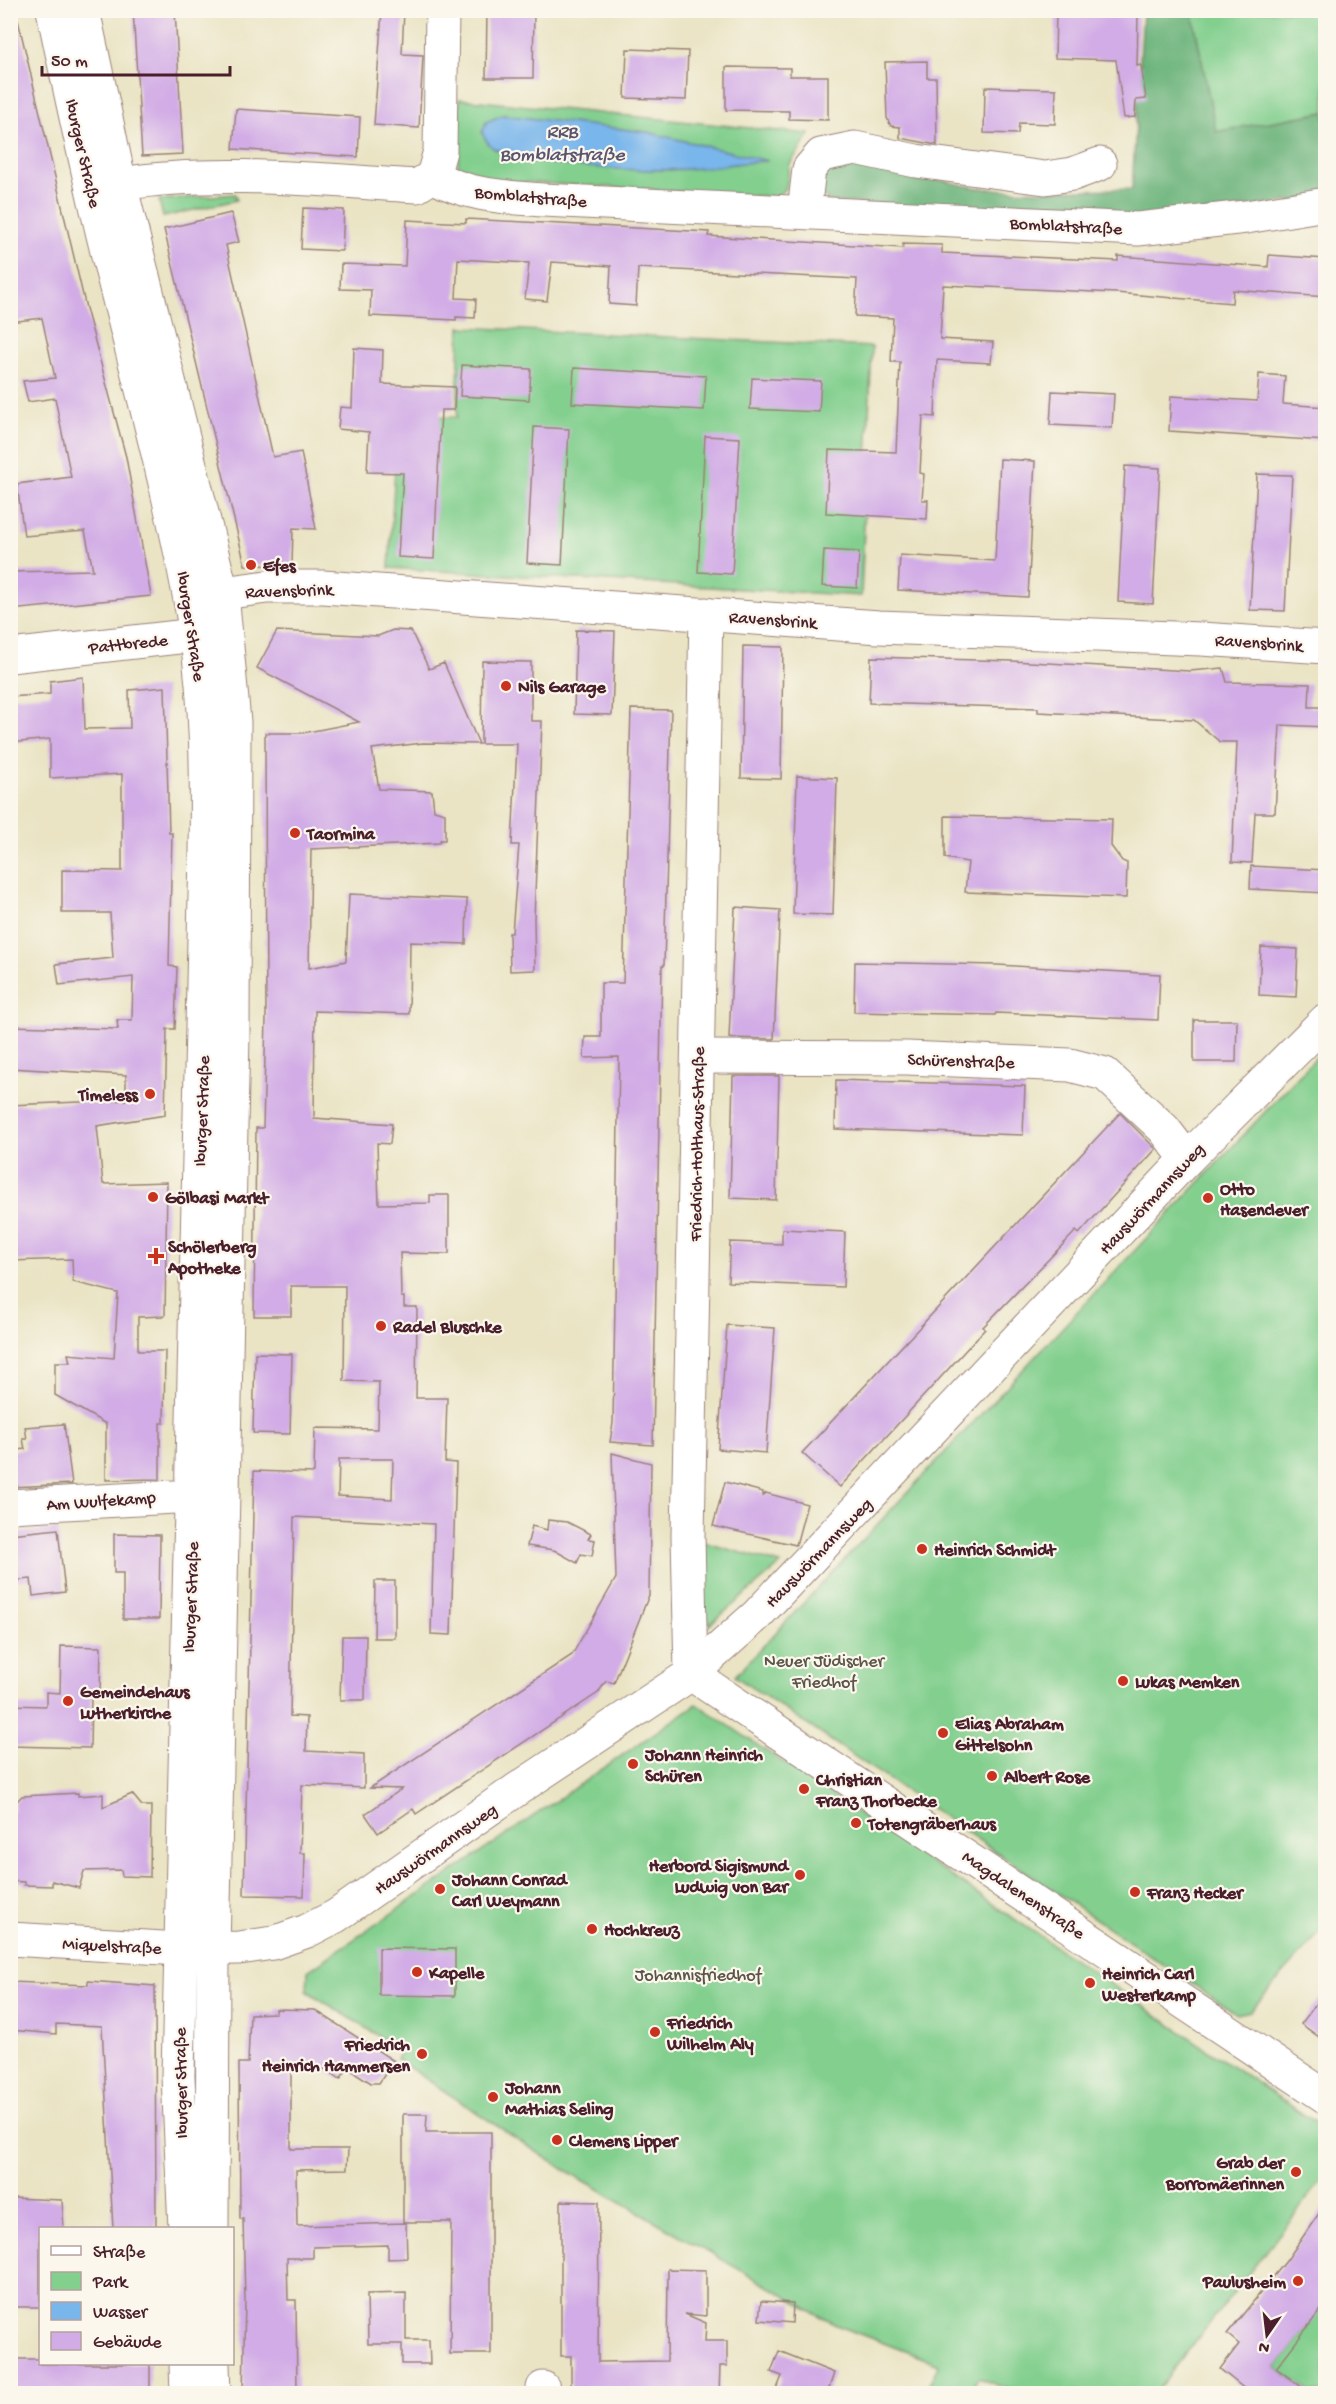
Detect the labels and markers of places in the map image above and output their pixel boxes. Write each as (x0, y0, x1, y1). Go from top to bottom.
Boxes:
place label: Efes (263, 557, 297, 578)
marker: Efes (244, 558, 258, 572)
place label: Nils Garage (518, 678, 606, 699)
marker: Nils Garage (499, 679, 513, 693)
place label: Taormina (305, 825, 376, 846)
marker: Taormina (288, 826, 302, 840)
place label: Timeless (77, 1086, 139, 1107)
marker: Timeless (143, 1087, 157, 1101)
place label: Otto Hasenclever (1220, 1180, 1310, 1222)
place label: Gölbasi Markt (165, 1189, 270, 1210)
marker: Gölbasi Markt (146, 1190, 160, 1204)
marker: Otto Hasenclever (1201, 1191, 1215, 1205)
place label: Schölerberg Apotheke (167, 1238, 257, 1280)
marker: Schölerberg Apotheke (149, 1249, 163, 1263)
place label: Radel Bluschke (392, 1318, 503, 1339)
marker: Radel Bluschke (374, 1319, 388, 1333)
place label: Heinrich Schmidt (934, 1541, 1057, 1562)
marker: Heinrich Schmidt (915, 1542, 929, 1556)
place label: Lukas Memken (1135, 1673, 1240, 1694)
marker: Lukas Memken (1116, 1674, 1130, 1688)
place label: Gemeindehaus Lutherkirche (80, 1683, 191, 1725)
marker: Gemeindehaus Lutherkirche (61, 1694, 75, 1708)
place label: Elias Abraham Gittelsohn (955, 1715, 1064, 1757)
marker: Elias Abraham Gittelsohn (936, 1726, 950, 1740)
place label: Johann Heinrich Schüren (644, 1746, 763, 1788)
marker: Johann Heinrich Schüren (626, 1757, 640, 1771)
place label: Albert Rose (1003, 1768, 1091, 1789)
marker: Albert Rose (985, 1769, 999, 1783)
place label: Christian Franz Thorbecke (815, 1771, 938, 1813)
marker: Christian Franz Thorbecke (797, 1782, 811, 1796)
place label: Totengräberhaus (866, 1815, 997, 1836)
marker: Totengräberhaus (849, 1816, 863, 1830)
place label: Herbord Sigismund Ludwig von Bar (649, 1857, 791, 1899)
marker: Herbord Sigismund Ludwig von Bar (793, 1868, 807, 1882)
place label: Johann Conrad Carl Weymann (451, 1871, 569, 1913)
marker: Johann Conrad Carl Weymann (433, 1882, 447, 1896)
place label: Franz Hecker (1146, 1884, 1245, 1905)
marker: Franz Hecker (1128, 1885, 1142, 1899)
place label: Hochkreuz (604, 1921, 681, 1942)
marker: Hochkreuz (585, 1922, 599, 1936)
place label: Kapelle (428, 1964, 485, 1985)
marker: Kapelle (410, 1965, 424, 1979)
place label: Heinrich Carl Westerkamp (1101, 1965, 1196, 2007)
marker: Heinrich Carl Westerkamp (1083, 1976, 1097, 1990)
place label: Friedrich Wilhelm Aly (666, 2014, 754, 2056)
marker: Friedrich Wilhelm Aly (648, 2025, 662, 2039)
place label: Friedrich Heinrich Hammersen (262, 2036, 410, 2078)
marker: Friedrich Heinrich Hammersen (415, 2047, 429, 2061)
place label: Johann Mathias Seling (504, 2079, 614, 2121)
marker: Johann Mathias Seling (486, 2090, 500, 2104)
place label: Clemens Lipper (568, 2132, 680, 2153)
marker: Clemens Lipper (550, 2133, 564, 2147)
place label: Grab der Borromäerinnen (1165, 2154, 1287, 2196)
marker: Grab der Borromäerinnen (1289, 2165, 1303, 2179)
place label: Paulusheim (1202, 2273, 1286, 2294)
marker: Paulusheim (1291, 2274, 1305, 2288)

